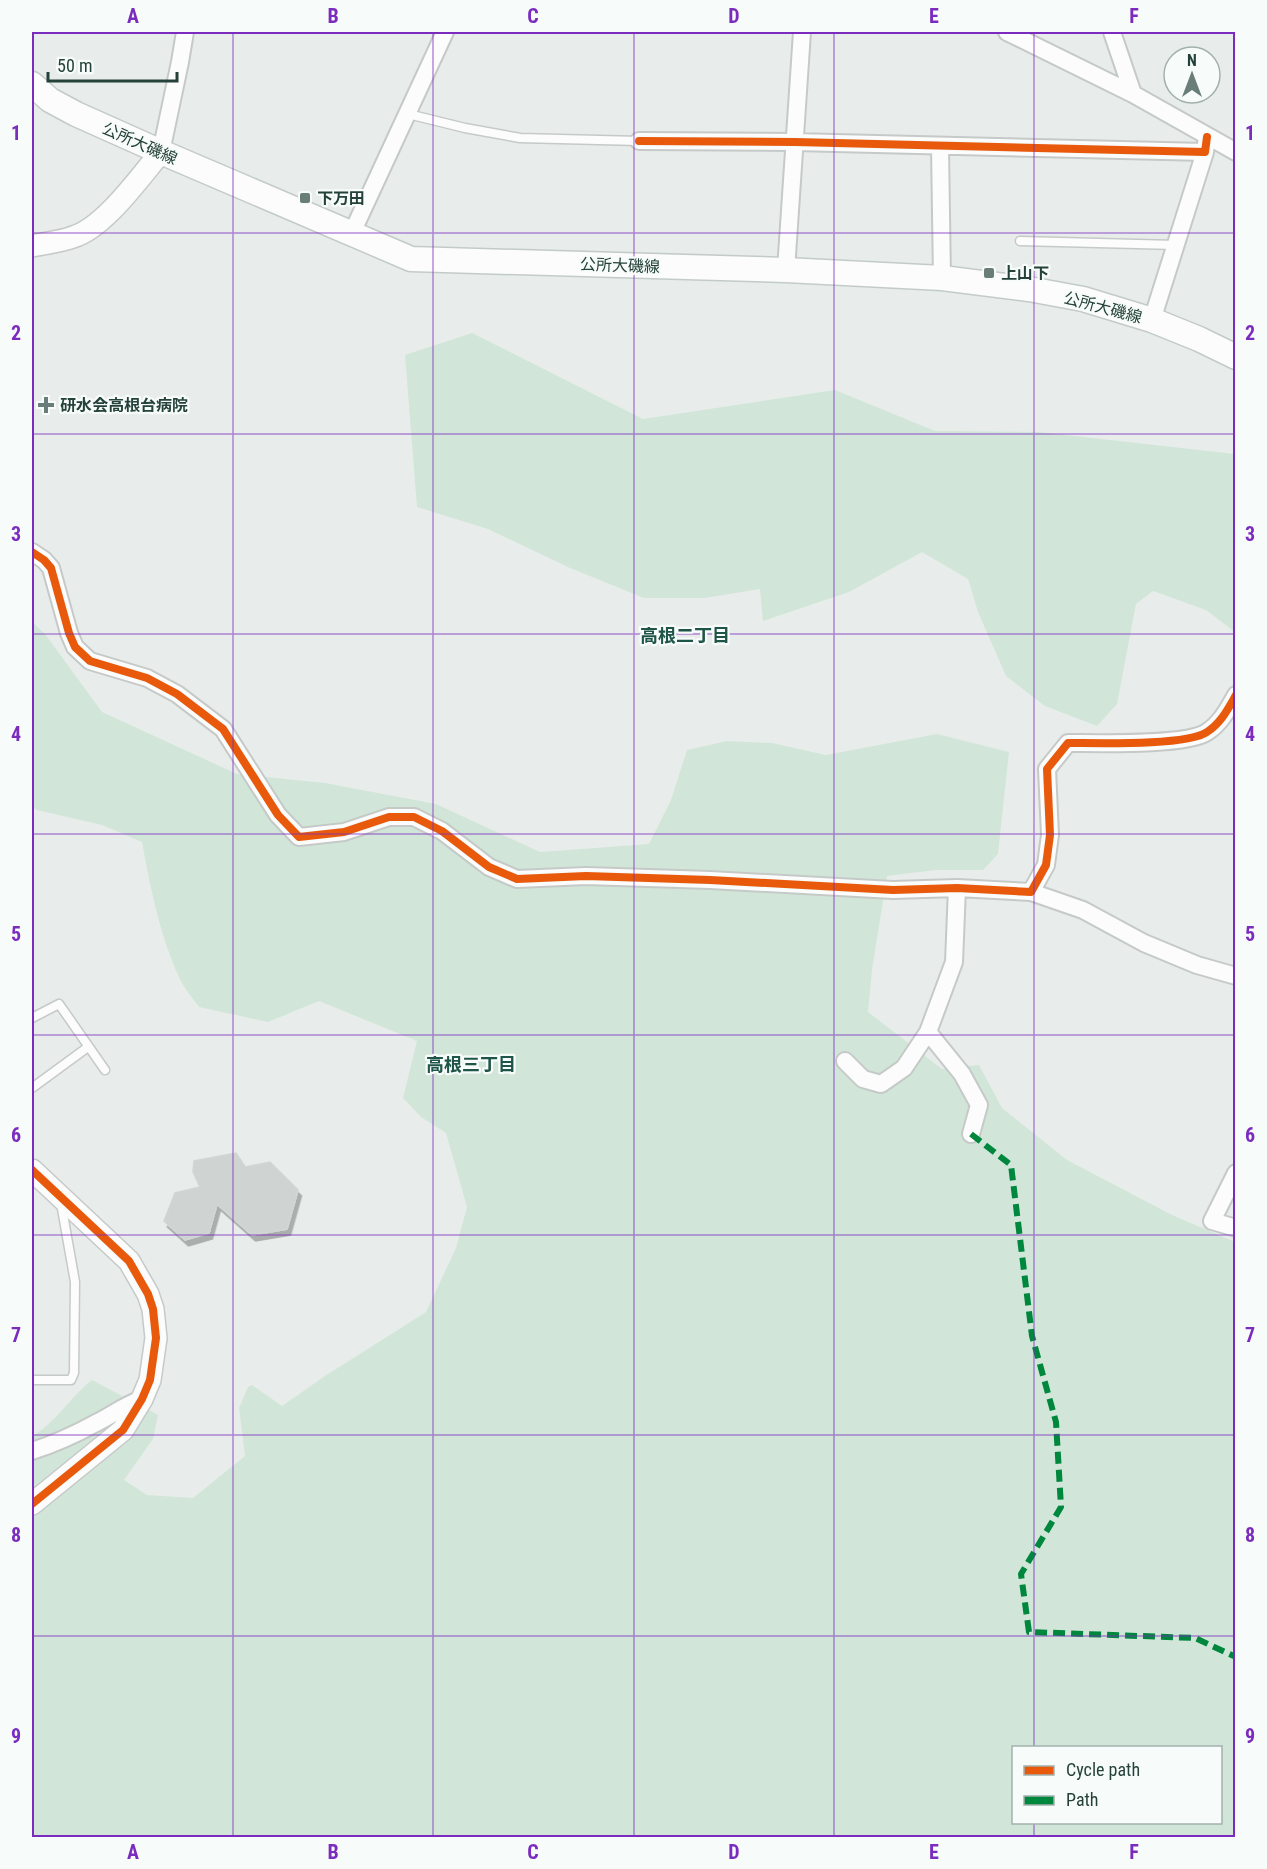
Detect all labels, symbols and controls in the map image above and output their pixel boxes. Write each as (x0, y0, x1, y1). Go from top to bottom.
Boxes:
text: A (127, 4, 139, 28)
text: B (327, 4, 339, 28)
text: C (527, 4, 539, 28)
text: D (728, 4, 740, 28)
text: E (929, 4, 939, 28)
text: F (1129, 4, 1139, 28)
scale bar (48, 45, 177, 83)
north arrow (1162, 45, 1222, 105)
text: N (1187, 51, 1197, 70)
text: 50 m (57, 55, 92, 76)
street label: 公所大磯線 (99, 119, 180, 168)
text: 1 (11, 121, 21, 145)
text: 1 (1245, 121, 1255, 145)
place label: 下万田 (317, 189, 365, 208)
marker: 下万田 (298, 191, 312, 205)
street label: 公所大磯線 (580, 255, 660, 276)
place label: 上山下 (1001, 264, 1049, 283)
marker: 上山下 (982, 266, 996, 280)
street label: 公所大磯線 (1062, 288, 1144, 327)
text: 2 (11, 321, 21, 345)
text: 2 (1245, 321, 1255, 345)
marker: 研水会高根台病院 (37, 396, 55, 414)
place label: 研水会高根台病院 (60, 396, 188, 415)
text: 3 (11, 522, 21, 546)
text: 3 (1245, 522, 1255, 546)
district label: 高根二丁目 (640, 625, 730, 646)
text: 4 (11, 722, 21, 746)
text: 4 (1245, 722, 1255, 746)
text: 5 (11, 922, 21, 946)
text: 5 (1245, 922, 1255, 946)
district label: 高根三丁目 (426, 1054, 516, 1075)
text: 6 (11, 1123, 21, 1147)
text: 6 (1245, 1123, 1255, 1147)
text: 7 (11, 1323, 21, 1347)
text: 7 (1245, 1323, 1255, 1347)
text: 8 (11, 1523, 21, 1547)
text: 8 (1245, 1523, 1255, 1547)
text: 9 (11, 1724, 21, 1748)
text: 9 (1245, 1724, 1255, 1748)
legend (1012, 1746, 1222, 1824)
text: Cycle path (1066, 1759, 1140, 1780)
text: Path (1066, 1789, 1099, 1810)
text: A (127, 1840, 139, 1864)
text: B (327, 1840, 339, 1864)
text: C (527, 1840, 539, 1864)
text: D (728, 1840, 740, 1864)
text: E (929, 1840, 939, 1864)
text: F (1129, 1840, 1139, 1864)

